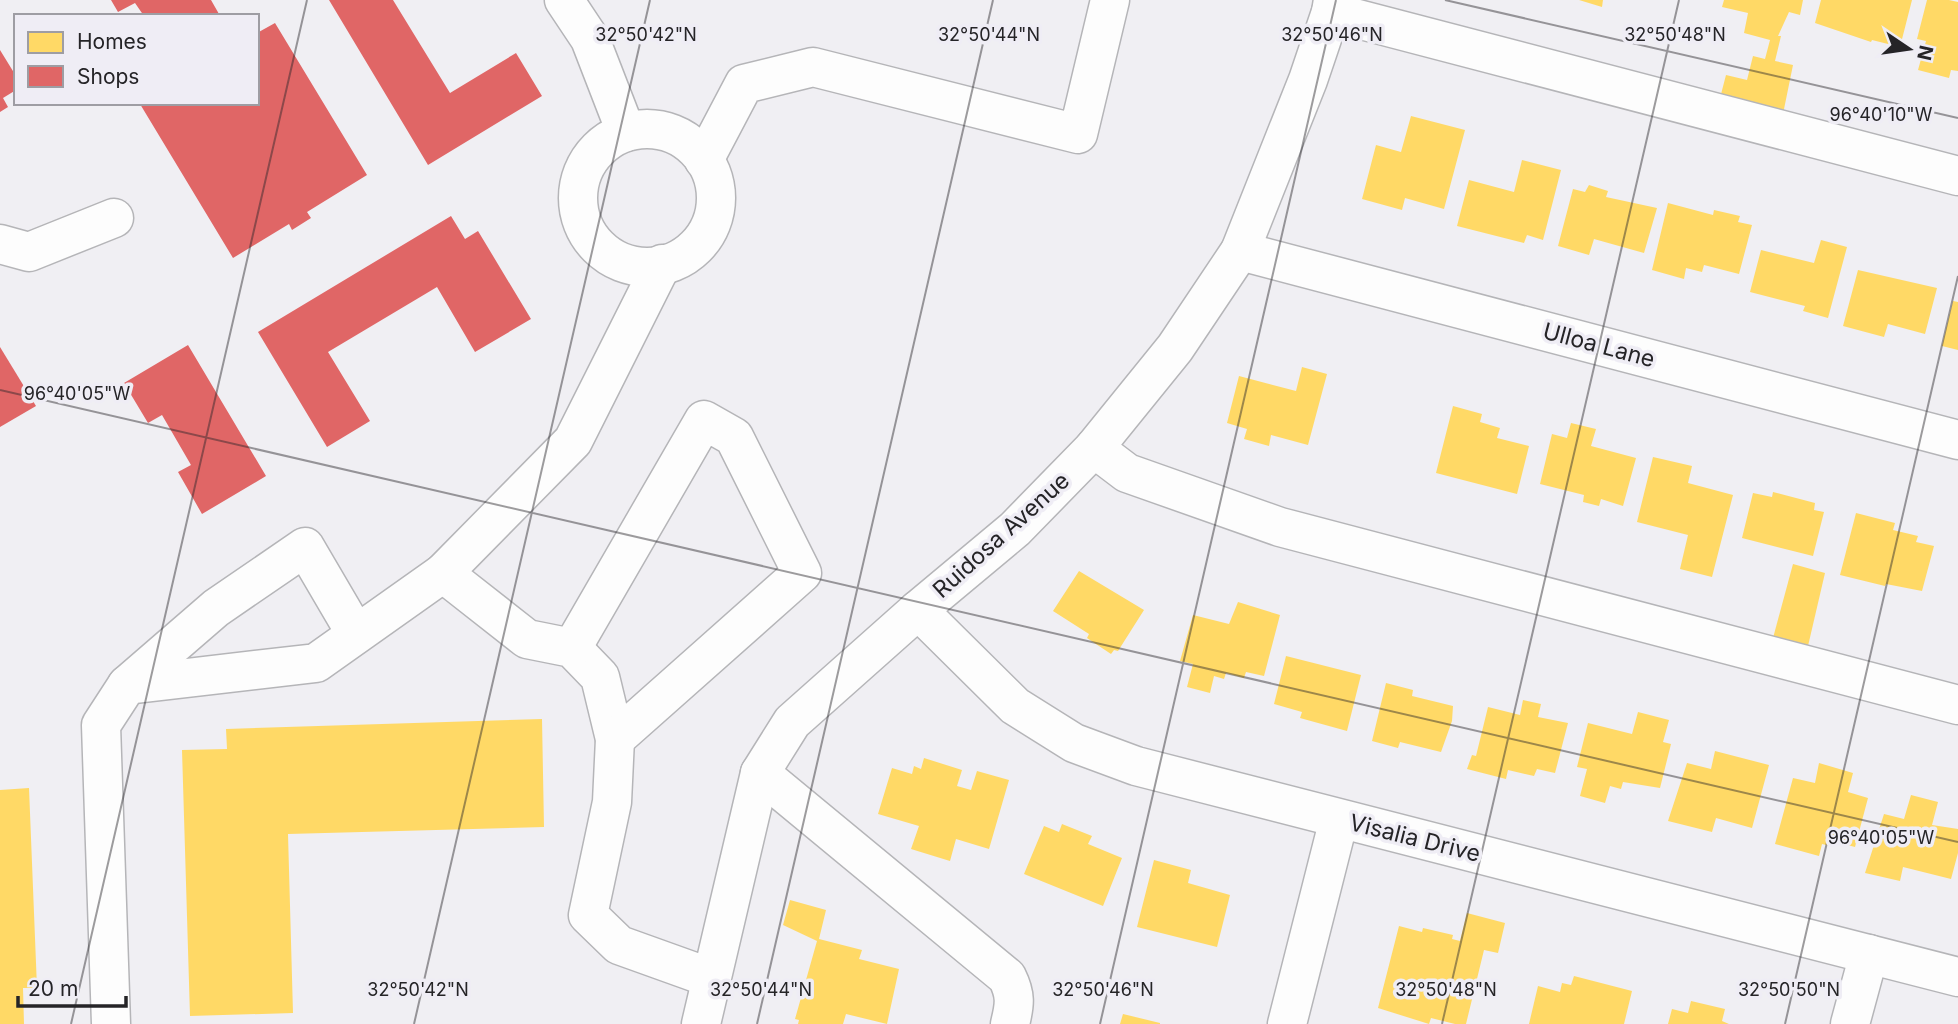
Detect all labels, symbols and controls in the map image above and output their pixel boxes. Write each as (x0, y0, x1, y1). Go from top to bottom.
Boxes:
legend (14, 14, 259, 105)
north arrow (1874, 14, 1944, 84)
text: 32°50'42"N (595, 24, 697, 45)
text: 32°50'44"N (938, 24, 1040, 45)
text: 32°50'46"N (1281, 24, 1383, 45)
text: 32°50'48"N (1624, 24, 1726, 45)
text: Homes (77, 29, 147, 54)
text: N (1912, 43, 1938, 62)
text: Shops (77, 64, 139, 89)
text: 96°40'10"W (1830, 104, 1933, 125)
street label: Ulloa Lane (1540, 317, 1658, 373)
text: 96°40'05"W (24, 383, 131, 404)
street label: Ruidosa Avenue (927, 466, 1075, 604)
street label: Visalia Drive (1347, 808, 1483, 868)
text: 96°40'05"W (1828, 827, 1935, 848)
scale bar (18, 964, 126, 1008)
text: 20 m (28, 976, 78, 1001)
text: 32°50'42"N (367, 979, 469, 1000)
text: 32°50'44"N (710, 979, 812, 1000)
text: 32°50'46"N (1052, 979, 1154, 1000)
text: 32°50'48"N (1395, 979, 1497, 1000)
text: 32°50'50"N (1738, 979, 1840, 1000)

